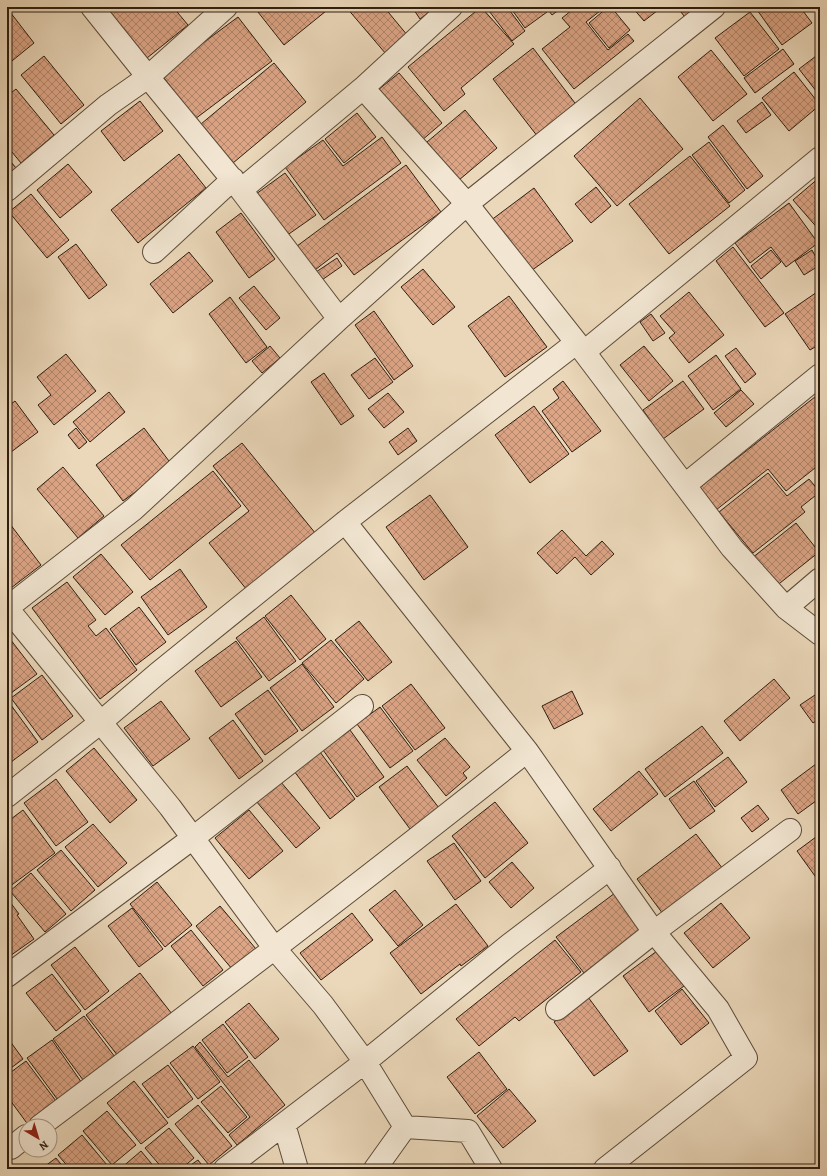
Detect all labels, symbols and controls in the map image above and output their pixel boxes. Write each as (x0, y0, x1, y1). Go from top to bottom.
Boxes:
north arrow (18, 1118, 58, 1158)
text: N (36, 1137, 52, 1154)

